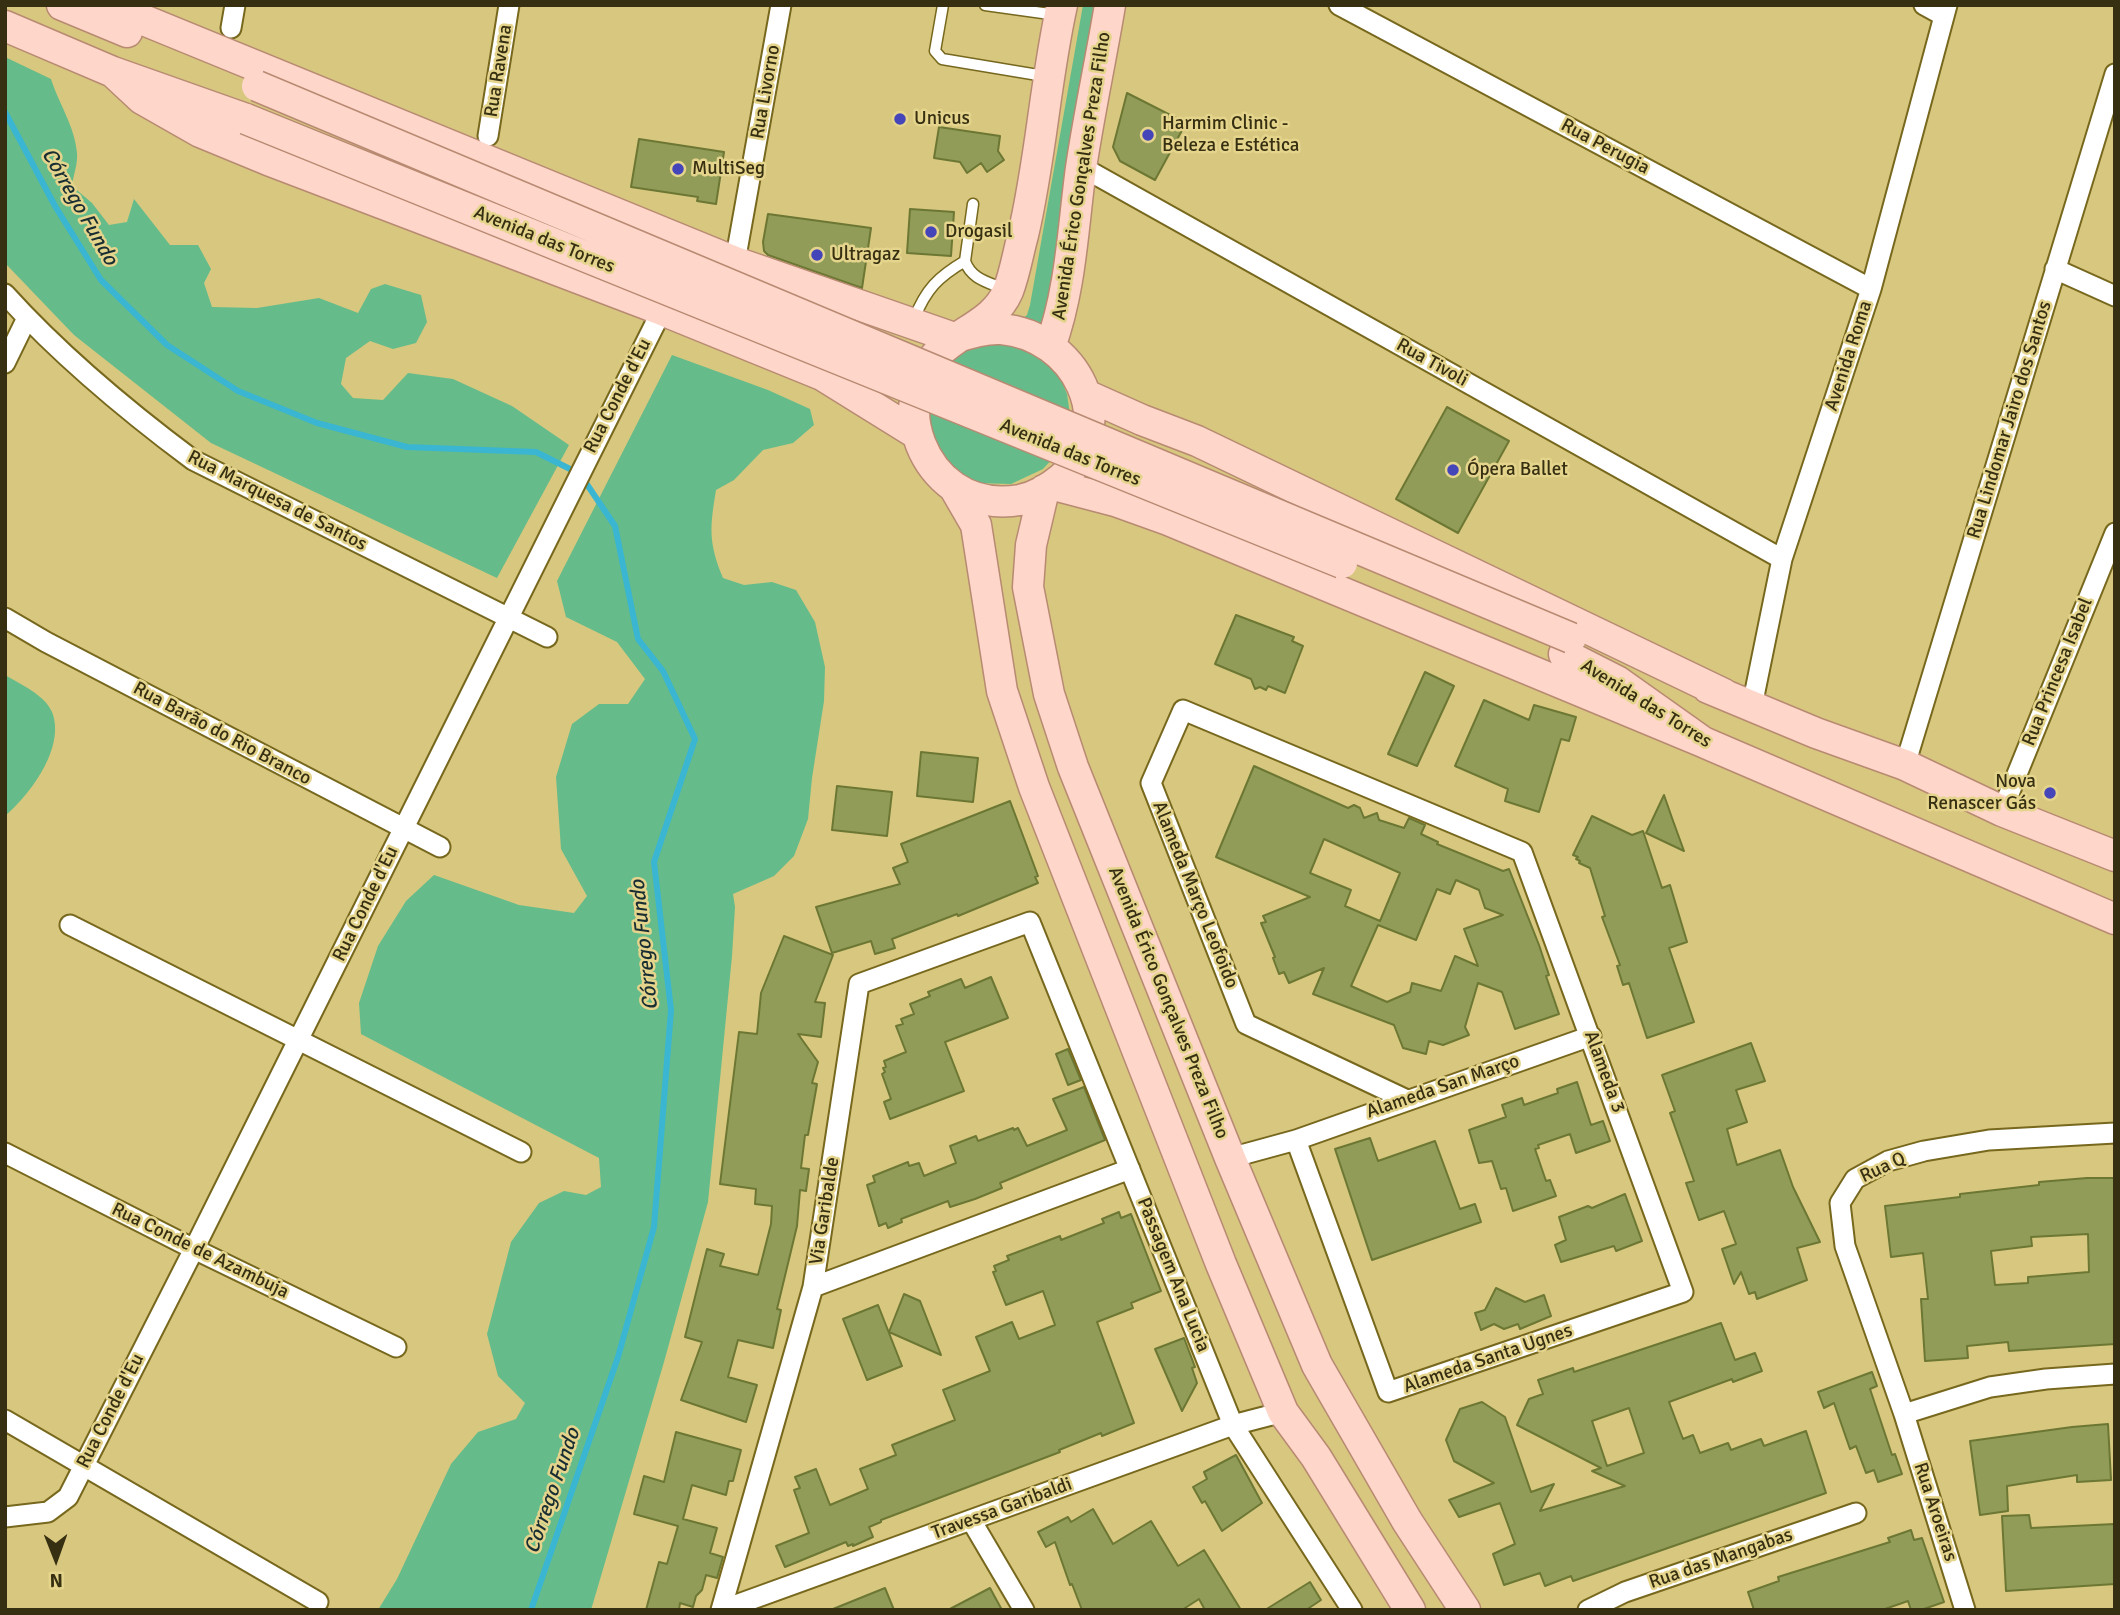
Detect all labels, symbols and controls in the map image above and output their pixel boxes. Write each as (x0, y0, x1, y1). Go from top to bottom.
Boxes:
street label: Rua Ravena (480, 23, 518, 119)
street label: Avenida Érico Gonçalves Preza Filho (1048, 30, 1116, 322)
street label: Rua Livorno (747, 43, 785, 141)
place label: Unicus (914, 108, 970, 130)
marker: Unicus (892, 111, 908, 127)
place label: Harmim Clinic - Beleza e Estética (1162, 113, 1299, 157)
street label: Rua Perugia (1557, 114, 1653, 180)
marker: Harmim Clinic - Beleza e Estética (1140, 127, 1156, 143)
water label: Córrego Fundo (35, 144, 123, 270)
place label: MultiSeg (692, 158, 765, 180)
marker: MultiSeg (670, 161, 686, 177)
street label: Avenida das Torres (470, 201, 618, 279)
place label: Drogasil (945, 221, 1013, 243)
marker: Drogasil (923, 224, 939, 240)
place label: Ultragaz (831, 244, 900, 266)
marker: Ultragaz (809, 247, 825, 263)
street label: Avenida Roma (1820, 298, 1878, 414)
street label: Rua Lindomar Jairo dos Santos (1963, 298, 2057, 542)
street label: Rua Tivoli (1392, 334, 1472, 392)
street label: Rua Conde d'Eu (579, 335, 657, 457)
street label: Avenida das Torres (996, 414, 1144, 492)
street label: Rua Marquesa de Santos (184, 446, 370, 556)
place label: Ópera Ballet (1467, 459, 1568, 481)
marker: Ópera Ballet (1445, 462, 1461, 478)
street label: Rua Princesa Isabel (2018, 595, 2098, 749)
street label: Avenida das Torres (1576, 655, 1716, 753)
street label: Rua Barão do Rio Branco (129, 677, 315, 791)
place label: Nova Renascer Gás (1927, 771, 2036, 815)
marker: Nova Renascer Gás (2042, 785, 2058, 801)
street label: Alameda Março Leofoido (1147, 798, 1243, 992)
street label: Rua Conde d'Eu (328, 843, 404, 965)
street label: Avenida Érico Gonçalves Preza Filho (1103, 864, 1233, 1142)
water label: Córrego Fundo (626, 879, 664, 1011)
street label: Alameda 3 (1579, 1028, 1629, 1116)
street label: Alameda San Março (1364, 1050, 1522, 1124)
street label: Rua Q (1857, 1148, 1909, 1188)
street label: Via Garibalde (805, 1155, 845, 1267)
street label: Passagem Ana Lucia (1132, 1194, 1214, 1356)
street label: Rua Conde de Azambuja (108, 1198, 292, 1304)
street label: Alameda Santa Ugnes (1401, 1319, 1575, 1399)
street label: Rua Conde d'Eu (72, 1350, 150, 1472)
water label: Córrego Fundo (520, 1425, 586, 1557)
street label: Rua Aroeiras (1908, 1460, 1962, 1564)
street label: Travessa Garibaldi (929, 1473, 1075, 1545)
north arrow (21, 1524, 91, 1594)
street label: Rua das Mangabas (1646, 1524, 1796, 1594)
text: N (50, 1568, 63, 1592)

